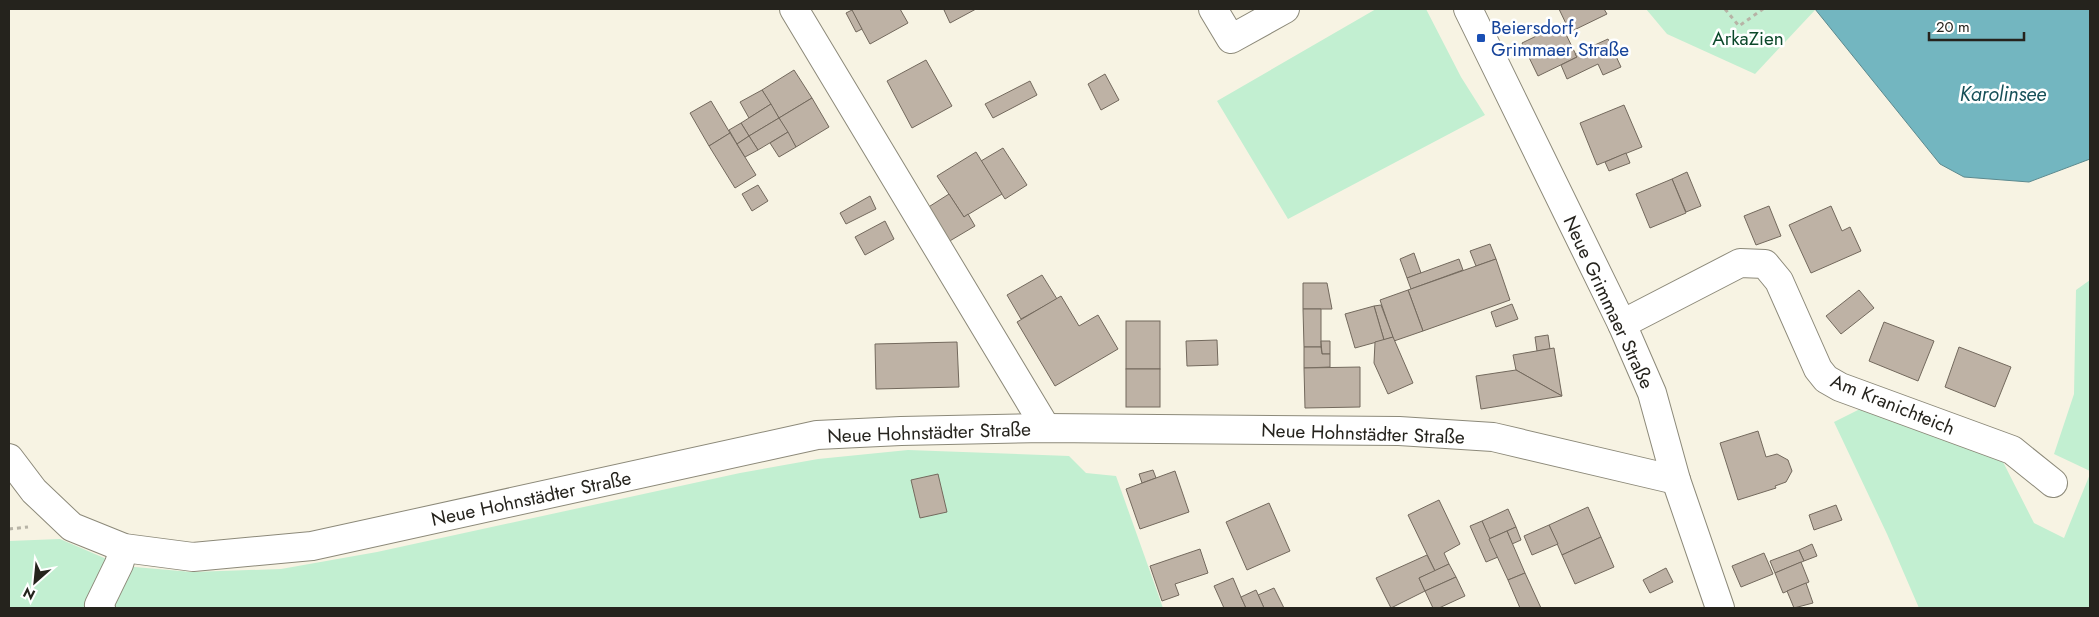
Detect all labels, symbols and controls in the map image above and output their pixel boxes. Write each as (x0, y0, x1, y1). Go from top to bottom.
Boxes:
scale bar (1929, 10, 2024, 42)
place label: Beiersdorf, Grimmaer Straße (1491, 14, 1629, 63)
text: 20 m (1936, 16, 1970, 38)
park label: ArkaZien (1712, 25, 1784, 52)
marker: Beiersdorf, Grimmaer Straße (1475, 32, 1487, 44)
water label: Karolinsee (1960, 80, 2046, 109)
street label: Neue Grimmaer Straße (1557, 211, 1661, 393)
street label: Am Kranichteich (1827, 367, 1959, 442)
street label: Neue Hohnstädter Straße (827, 415, 1032, 450)
street label: Neue Hohnstädter Straße (1261, 416, 1466, 451)
street label: Neue Hohnstädter Straße (429, 464, 634, 533)
north arrow (10, 557, 60, 607)
text: N (20, 582, 39, 605)

